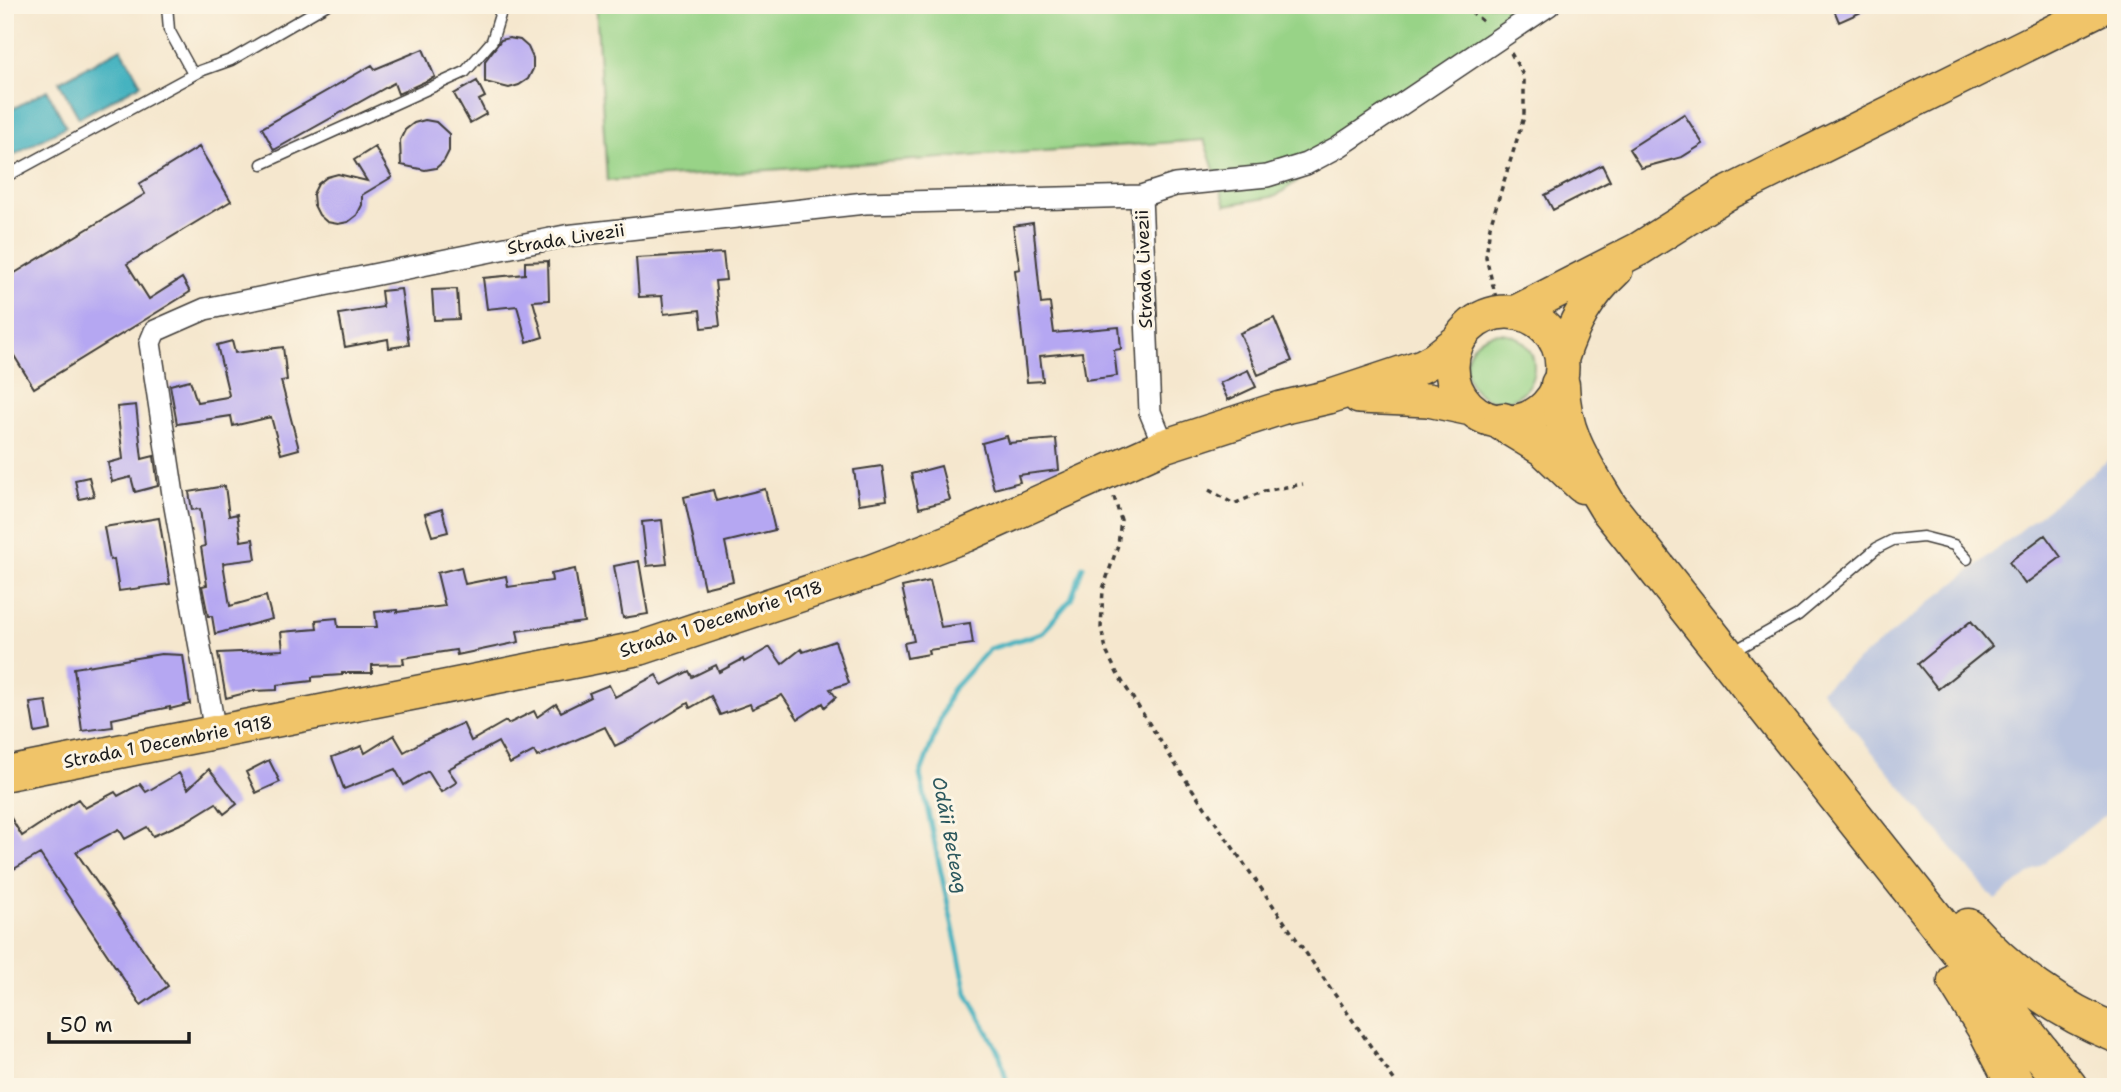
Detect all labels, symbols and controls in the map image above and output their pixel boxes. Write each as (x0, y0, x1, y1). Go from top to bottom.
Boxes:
street label: Strada Livezii (1130, 209, 1158, 329)
street label: Strada Livezii (505, 218, 627, 260)
street label: Strada 1 Decembrie 1918 (616, 575, 826, 663)
street label: Strada 1 Decembrie 1918 (61, 710, 275, 774)
water label: Odăii Beteag (926, 774, 974, 896)
scale bar (49, 1001, 189, 1045)
text: 50 m (60, 1011, 113, 1039)

